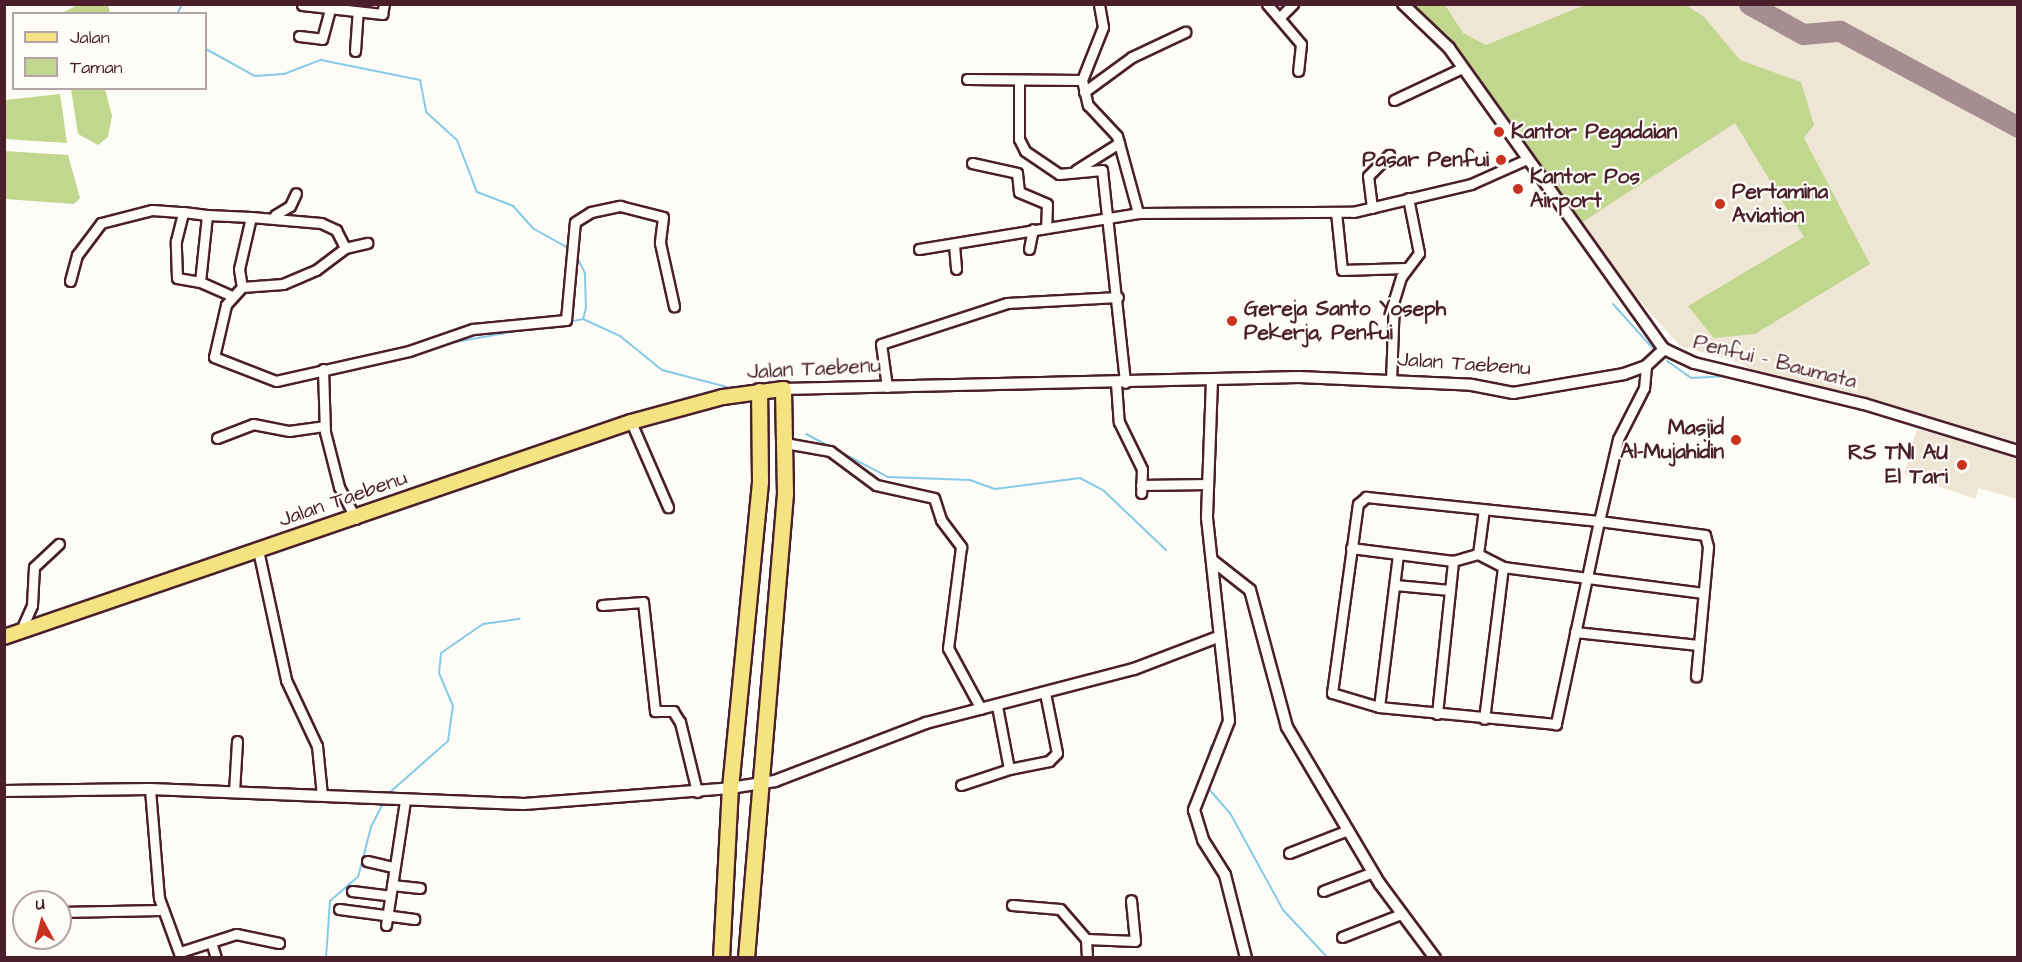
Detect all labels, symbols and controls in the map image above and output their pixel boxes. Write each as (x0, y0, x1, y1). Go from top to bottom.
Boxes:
legend (12, 12, 207, 90)
text: Jalan (70, 25, 110, 50)
text: Taman (70, 55, 123, 80)
place label: Kantor Pegadaian (1511, 119, 1677, 145)
marker: Kantor Pegadaian (1492, 125, 1506, 139)
place label: Pasar Penfui (1362, 147, 1489, 173)
marker: Pasar Penfui (1494, 153, 1508, 167)
place label: Kantor Pos Airport (1530, 164, 1640, 214)
place label: Pertamina Aviation (1732, 179, 1828, 229)
marker: Kantor Pos Airport (1511, 182, 1525, 196)
marker: Pertamina Aviation (1713, 197, 1727, 211)
place label: Gereja Santo Yoseph Pekerja, Penfui (1244, 296, 1446, 346)
marker: Gereja Santo Yoseph Pekerja, Penfui (1225, 314, 1239, 328)
street label: Penfui - Baumata (1691, 330, 1859, 394)
street label: Jalan Taebenu (1396, 347, 1532, 381)
street label: Jalan Taebenu (746, 353, 882, 385)
place label: Masjid Al-Mujahidin (1620, 415, 1724, 465)
marker: Masjid Al-Mujahidin (1729, 433, 1743, 447)
place label: RS TNI AU El Tari (1848, 440, 1948, 490)
marker: RS TNI AU El Tari (1953, 456, 1971, 474)
street label: Jalan Taebenu (275, 465, 411, 533)
north arrow (12, 890, 72, 950)
text: U (34, 893, 46, 916)

